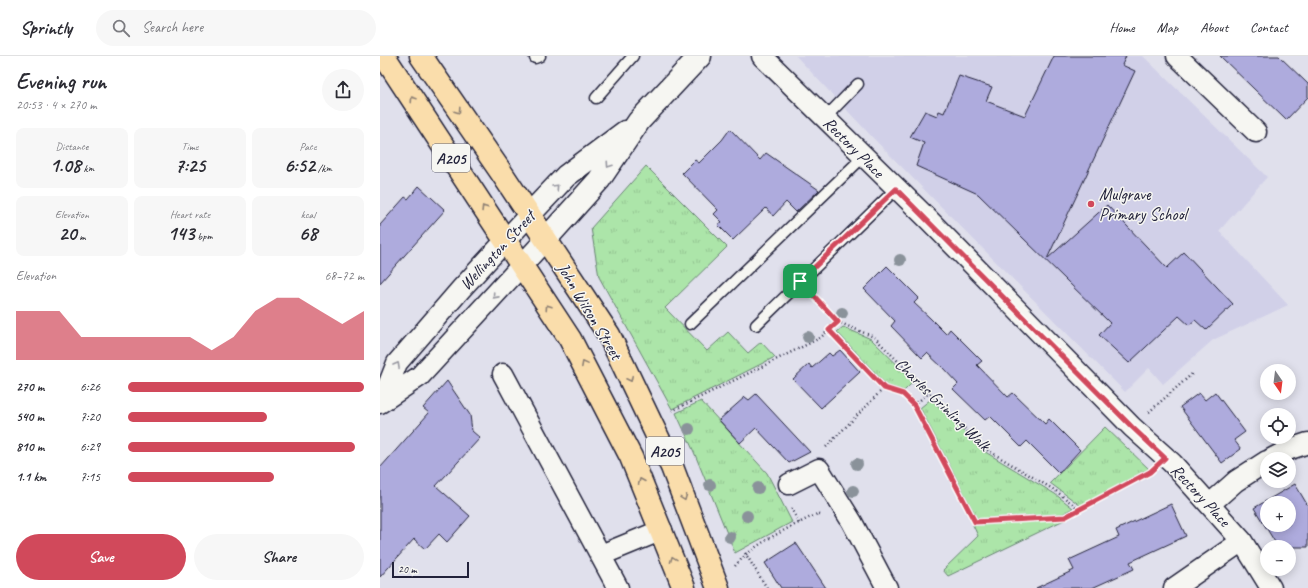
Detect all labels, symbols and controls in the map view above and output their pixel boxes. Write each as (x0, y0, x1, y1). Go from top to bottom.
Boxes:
search box (96, 10, 376, 46)
text: Sprintly (20, 16, 72, 40)
icon: search (110, 17, 132, 39)
text: Search here (142, 18, 203, 37)
text: Home (1109, 19, 1135, 36)
text: Map (1157, 19, 1178, 36)
text: About (1200, 19, 1228, 36)
text: Contact (1250, 19, 1288, 36)
text: Evening run (16, 68, 106, 96)
button: share (322, 69, 364, 111)
text: 20:53 · 4 × 270 m (16, 97, 97, 113)
one-way arrow (411, 97, 418, 104)
one-way arrow (454, 107, 461, 114)
street label: Rectory Place (819, 112, 890, 183)
text: Distance (56, 139, 88, 153)
text: Time (182, 139, 198, 153)
text: Pace (300, 139, 316, 153)
road number: A205 (432, 144, 470, 172)
text: 1.08 (50, 153, 81, 178)
text: 7:25 (175, 153, 205, 178)
text: 6:52 (284, 153, 315, 178)
text: km (81, 161, 94, 175)
text: /km (315, 161, 332, 175)
one-way arrow (606, 161, 614, 168)
one-way arrow (551, 184, 558, 191)
place label: Mulgrave Primary School (1099, 184, 1189, 225)
marker: Mulgrave Primary School (1086, 199, 1096, 209)
street label: Wellington Street (455, 204, 541, 294)
one-way arrow (481, 206, 488, 213)
text: Elevation (55, 207, 89, 221)
text: Heart rate (170, 207, 210, 221)
text: kcal (301, 207, 315, 221)
text: 20 (59, 221, 77, 246)
text: 143 (168, 221, 195, 246)
text: 68 (299, 221, 317, 246)
text: m (77, 229, 85, 243)
text: bpm (195, 229, 212, 243)
street label: John Wilson Street (552, 258, 628, 366)
pin (783, 264, 817, 298)
text: Elevation (16, 268, 56, 284)
text: 68–72 m (324, 268, 364, 284)
icon: arrive (789, 270, 811, 292)
one-way arrow (493, 291, 500, 299)
one-way arrow (546, 304, 553, 311)
street label: Charles Grinling Walk (890, 353, 996, 457)
one-way arrow (581, 361, 588, 368)
one-way arrow (393, 362, 400, 369)
north arrow (1260, 364, 1296, 400)
map controls (1260, 364, 1296, 576)
one-way arrow (625, 375, 633, 383)
text: 270 m (16, 379, 44, 395)
text: 6:26 (80, 379, 100, 395)
button: locate (1260, 408, 1296, 444)
text: 540 m (16, 409, 44, 425)
text: 7:20 (80, 409, 100, 425)
road number: A205 (646, 437, 684, 465)
text: 810 m (16, 439, 44, 455)
text: 6:29 (80, 439, 100, 455)
button: layers (1260, 452, 1296, 488)
street label: Rectory Place (1166, 460, 1236, 532)
text: 1.1 km (16, 469, 46, 485)
text: 7:15 (80, 469, 100, 485)
one-way arrow (638, 477, 646, 484)
one-way arrow (679, 494, 687, 501)
button: + (1260, 496, 1296, 532)
button: Save (16, 534, 186, 580)
button: Share (194, 534, 364, 580)
button: − (1260, 540, 1296, 576)
one-way arrow (669, 555, 677, 562)
scale bar (392, 560, 469, 579)
text: 20 m (398, 562, 417, 576)

